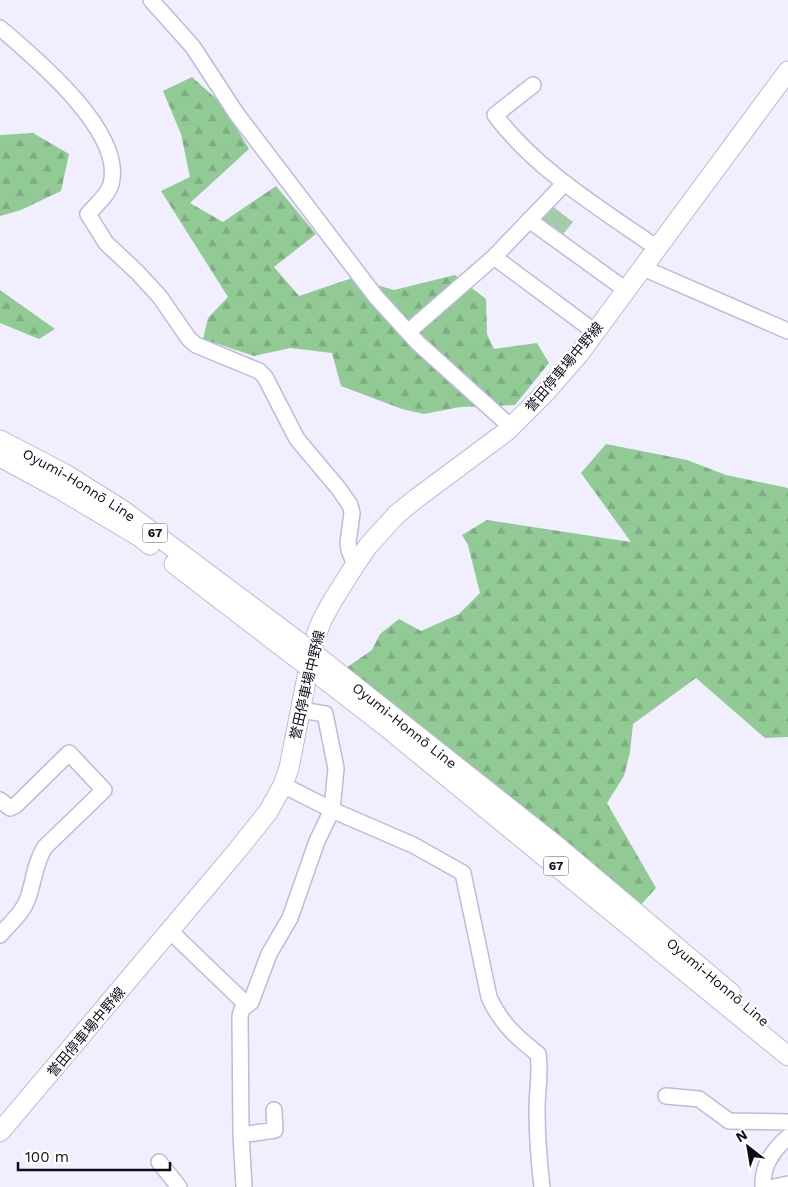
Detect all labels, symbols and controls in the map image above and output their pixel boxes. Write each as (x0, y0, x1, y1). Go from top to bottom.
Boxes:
street label: 誉田停車場中野線 (522, 319, 606, 415)
street label: Oyumi-Honnō Line (20, 445, 139, 525)
road number: 67 (142, 524, 168, 542)
street label: 誉田停車場中野線 (287, 629, 327, 741)
street label: Oyumi-Honnō Line (349, 679, 460, 772)
road number: 67 (544, 856, 568, 876)
street label: Oyumi-Honnō Line (664, 935, 772, 1029)
street label: 誉田停車場中野線 (44, 984, 128, 1080)
north arrow (723, 1122, 773, 1172)
text: N (733, 1126, 750, 1145)
scale bar (18, 1140, 170, 1172)
text: 100 m (25, 1148, 69, 1166)

